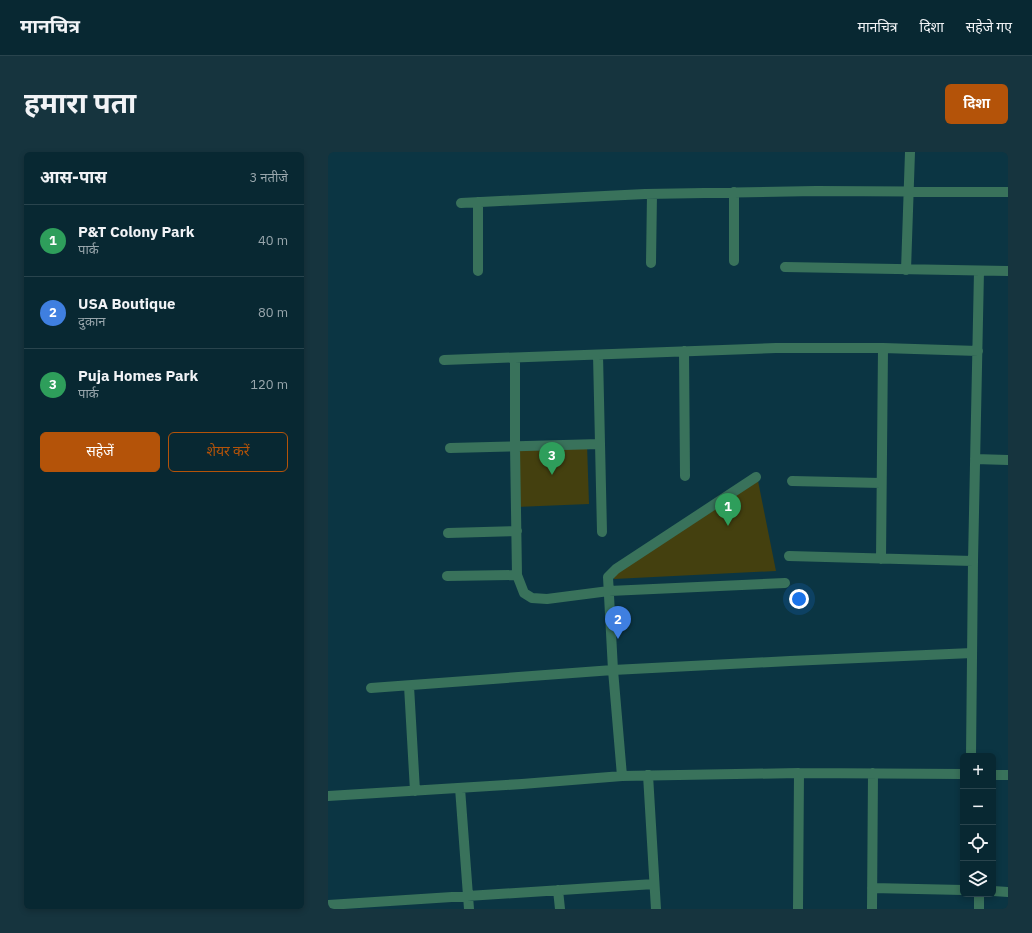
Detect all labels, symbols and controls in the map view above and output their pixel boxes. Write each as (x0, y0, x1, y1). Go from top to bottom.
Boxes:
text: मानचित्र (20, 14, 80, 38)
text: मानचित्र (858, 18, 898, 36)
text: दिशा (920, 18, 944, 36)
text: सहेजे गए (966, 18, 1012, 36)
text: हमारा पता (24, 84, 136, 121)
button: दिशा (945, 84, 1008, 124)
text: आस-पास (40, 166, 107, 188)
text: 3 नतीजे (249, 169, 288, 186)
text: P&T Colony Park (78, 222, 194, 241)
text: 1 (49, 232, 57, 249)
text: 40 m (258, 232, 288, 249)
text: पार्क (78, 241, 99, 258)
text: USA Boutique (78, 294, 176, 313)
text: 2 (49, 304, 57, 321)
text: 80 m (258, 304, 288, 321)
text: दुकान (78, 313, 105, 330)
text: Puja Homes Park (78, 366, 198, 385)
text: 3 (49, 376, 57, 393)
text: 120 m (250, 376, 288, 393)
text: पार्क (78, 385, 99, 402)
button: सहेजें (40, 432, 160, 472)
button: शेयर करें (168, 432, 288, 472)
pin: 3 (539, 442, 565, 475)
pin: 1 (715, 493, 741, 526)
your location (789, 589, 809, 609)
pin: 2 (605, 606, 631, 639)
map controls (960, 753, 996, 897)
button: + (960, 753, 996, 789)
button: − (960, 789, 996, 825)
button: locate (960, 825, 996, 861)
button: layers (960, 861, 996, 897)

